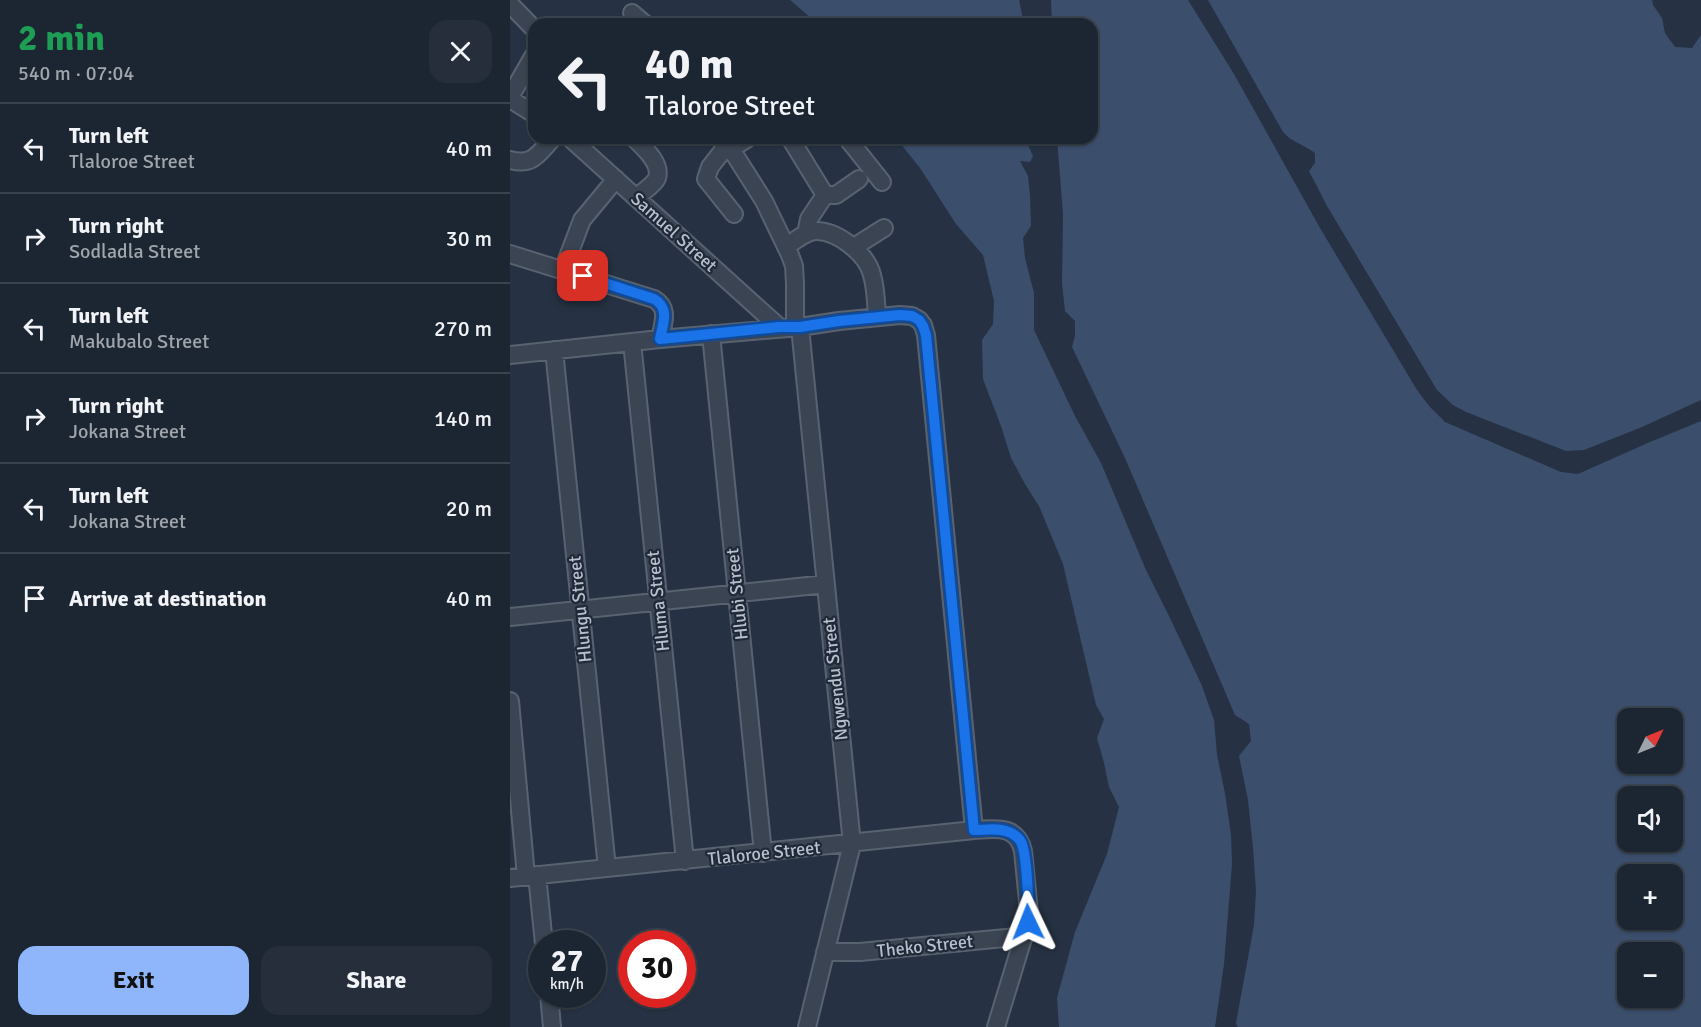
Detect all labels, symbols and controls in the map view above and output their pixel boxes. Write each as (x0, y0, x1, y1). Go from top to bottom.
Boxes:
text: 2 min (18, 16, 105, 61)
button: close (429, 20, 492, 83)
text: 40 m (645, 39, 734, 90)
icon: left (546, 42, 624, 120)
text: 540 m · 07:04 (18, 61, 134, 86)
text: Tlaloroe Street (645, 90, 815, 123)
text: Turn left (69, 122, 149, 149)
icon: left (18, 132, 51, 165)
text: 40 m (446, 135, 492, 162)
text: Tlaloroe Street (69, 149, 195, 174)
street label: Samuel Street (626, 188, 722, 276)
text: Turn right (69, 212, 164, 239)
icon: right (18, 222, 51, 255)
text: 30 m (446, 225, 492, 252)
text: Sodladla Street (69, 239, 200, 264)
pin (557, 250, 608, 301)
icon: arrive (566, 259, 599, 292)
text: Turn left (69, 302, 149, 329)
icon: left (18, 312, 51, 345)
text: 270 m (434, 315, 492, 342)
text: Makubalo Street (69, 329, 209, 354)
text: Turn right (69, 392, 164, 419)
icon: right (18, 402, 51, 435)
text: 140 m (434, 405, 492, 432)
text: Jokana Street (69, 419, 186, 444)
text: Turn left (69, 482, 149, 509)
icon: left (18, 492, 51, 525)
text: 20 m (446, 495, 492, 522)
text: Jokana Street (69, 509, 186, 534)
street label: Hlubi Street (721, 547, 753, 641)
street label: Hluma Street (642, 549, 674, 653)
street label: Hlungu Street (563, 555, 597, 663)
icon: arrive (18, 582, 51, 615)
text: Arrive at destination (69, 585, 266, 612)
text: 40 m (446, 585, 492, 612)
street label: Ngwendu Street (818, 616, 852, 742)
north arrow (1617, 708, 1683, 774)
map controls (1617, 708, 1683, 1008)
button: sound (1617, 786, 1683, 852)
street label: Tlaloroe Street (707, 836, 821, 870)
button: + (1617, 864, 1683, 930)
position arrow (996, 890, 1060, 954)
speed limit sign: 30 (618, 930, 696, 1008)
street label: Theko Street (876, 930, 974, 962)
button: − (1617, 942, 1683, 1008)
text: 27 (551, 943, 583, 980)
button: Exit (18, 946, 249, 1015)
button: Share (261, 946, 492, 1015)
text: km/h (550, 975, 584, 993)

